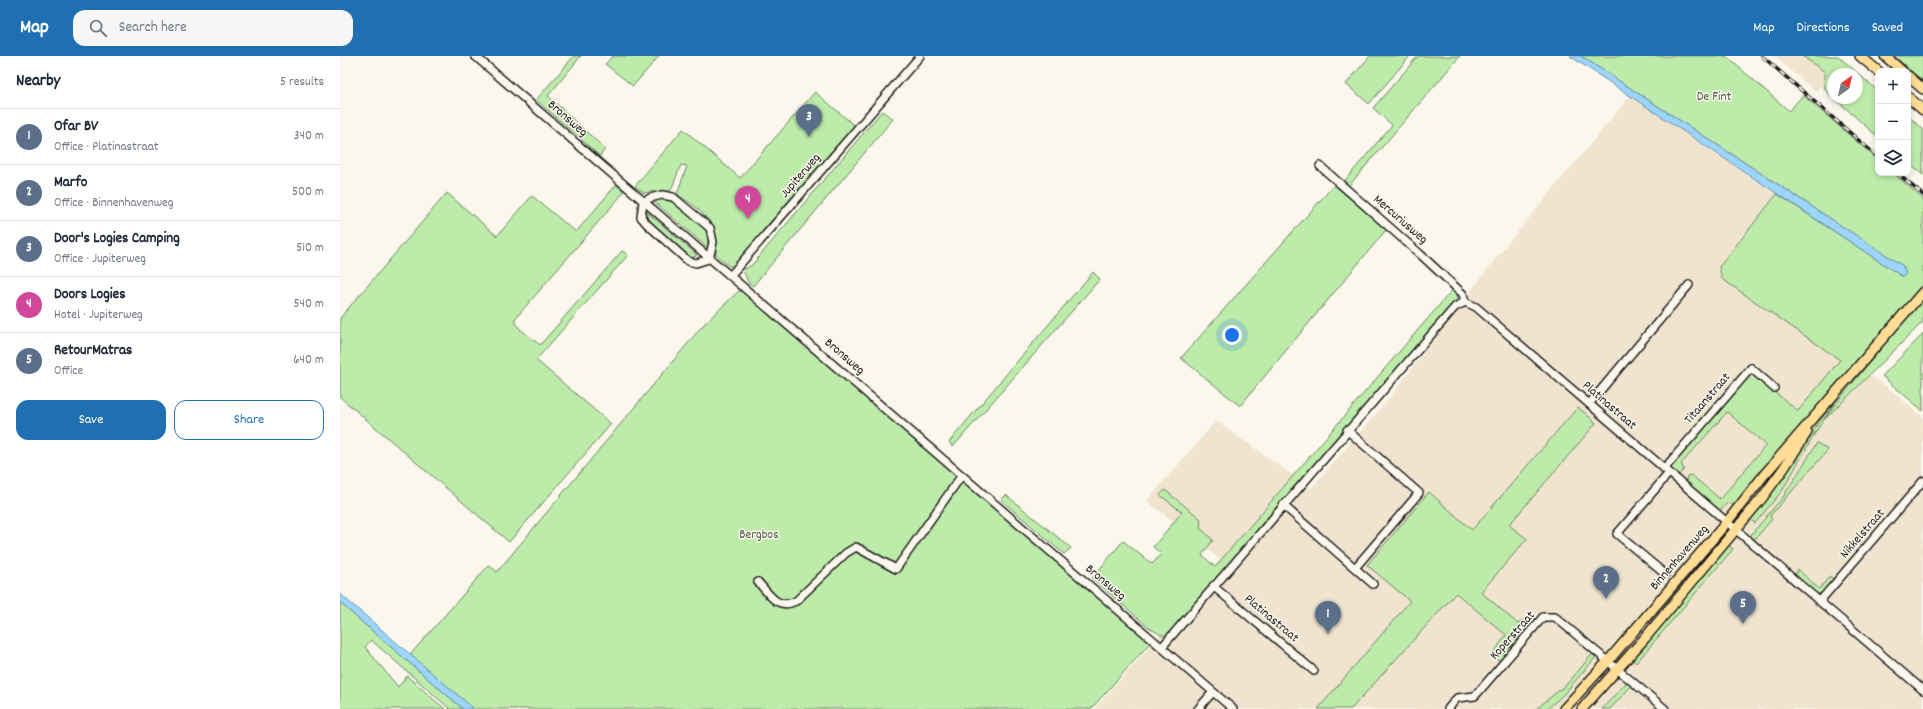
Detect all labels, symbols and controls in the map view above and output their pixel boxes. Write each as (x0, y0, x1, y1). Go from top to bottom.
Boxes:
search box (73, 10, 353, 46)
text: Map (20, 15, 49, 42)
icon: search (87, 17, 109, 39)
text: Search here (119, 17, 187, 39)
text: Map (1753, 18, 1775, 38)
text: Directions (1797, 18, 1850, 38)
text: Saved (1872, 18, 1903, 38)
north arrow (1827, 68, 1863, 104)
map controls (1875, 68, 1911, 176)
button: + (1875, 68, 1911, 104)
text: Nearby (16, 70, 60, 94)
text: 5 results (280, 73, 324, 92)
park label: De Fint (1697, 88, 1731, 107)
street label: Bronsweg (543, 96, 592, 142)
pin: 3 (796, 104, 822, 137)
button: − (1875, 104, 1911, 140)
text: Ofar BV (54, 116, 98, 138)
text: 1 (28, 127, 30, 146)
text: 340 m (294, 127, 324, 146)
text: Office · Platinastraat (54, 138, 159, 157)
button: layers (1875, 140, 1911, 176)
street label: Jupiterweg (776, 149, 826, 203)
text: Marfo (54, 172, 87, 194)
text: 2 (26, 183, 32, 202)
text: 500 m (292, 183, 324, 202)
pin: 4 (735, 186, 761, 219)
street label: Mercuriusweg (1368, 191, 1432, 249)
text: Office · Binnenhavenweg (54, 194, 173, 213)
text: Door's Logies Camping (54, 228, 180, 250)
text: 3 (26, 239, 32, 258)
text: 510 m (296, 239, 324, 258)
text: Office · Jupiterweg (54, 250, 146, 269)
text: Doors Logies (54, 284, 125, 306)
text: 4 (26, 295, 32, 314)
text: 540 m (294, 295, 324, 314)
text: Hotel · Jupiterweg (54, 306, 143, 325)
your location (1222, 325, 1242, 345)
street label: Bronsweg (820, 334, 869, 380)
text: RetourMatras (54, 340, 132, 362)
text: 5 (26, 351, 32, 370)
text: 640 m (293, 351, 324, 370)
text: Office (54, 362, 83, 381)
street label: Titaanstraat (1680, 369, 1736, 429)
street label: Platinastraat (1578, 377, 1640, 435)
button: Save (16, 400, 166, 440)
button: Share (174, 400, 324, 440)
street label: Nikkelstraat (1836, 505, 1890, 563)
street label: Binnenhavenweg (1646, 521, 1714, 595)
park label: Bergbos (739, 526, 779, 545)
street label: Bronsweg (1080, 560, 1130, 606)
pin: 2 (1593, 566, 1619, 599)
street label: Platinastraat (1239, 590, 1303, 648)
pin: 5 (1730, 591, 1756, 624)
pin: 1 (1315, 601, 1341, 634)
street label: Koperstraat (1486, 607, 1540, 665)

